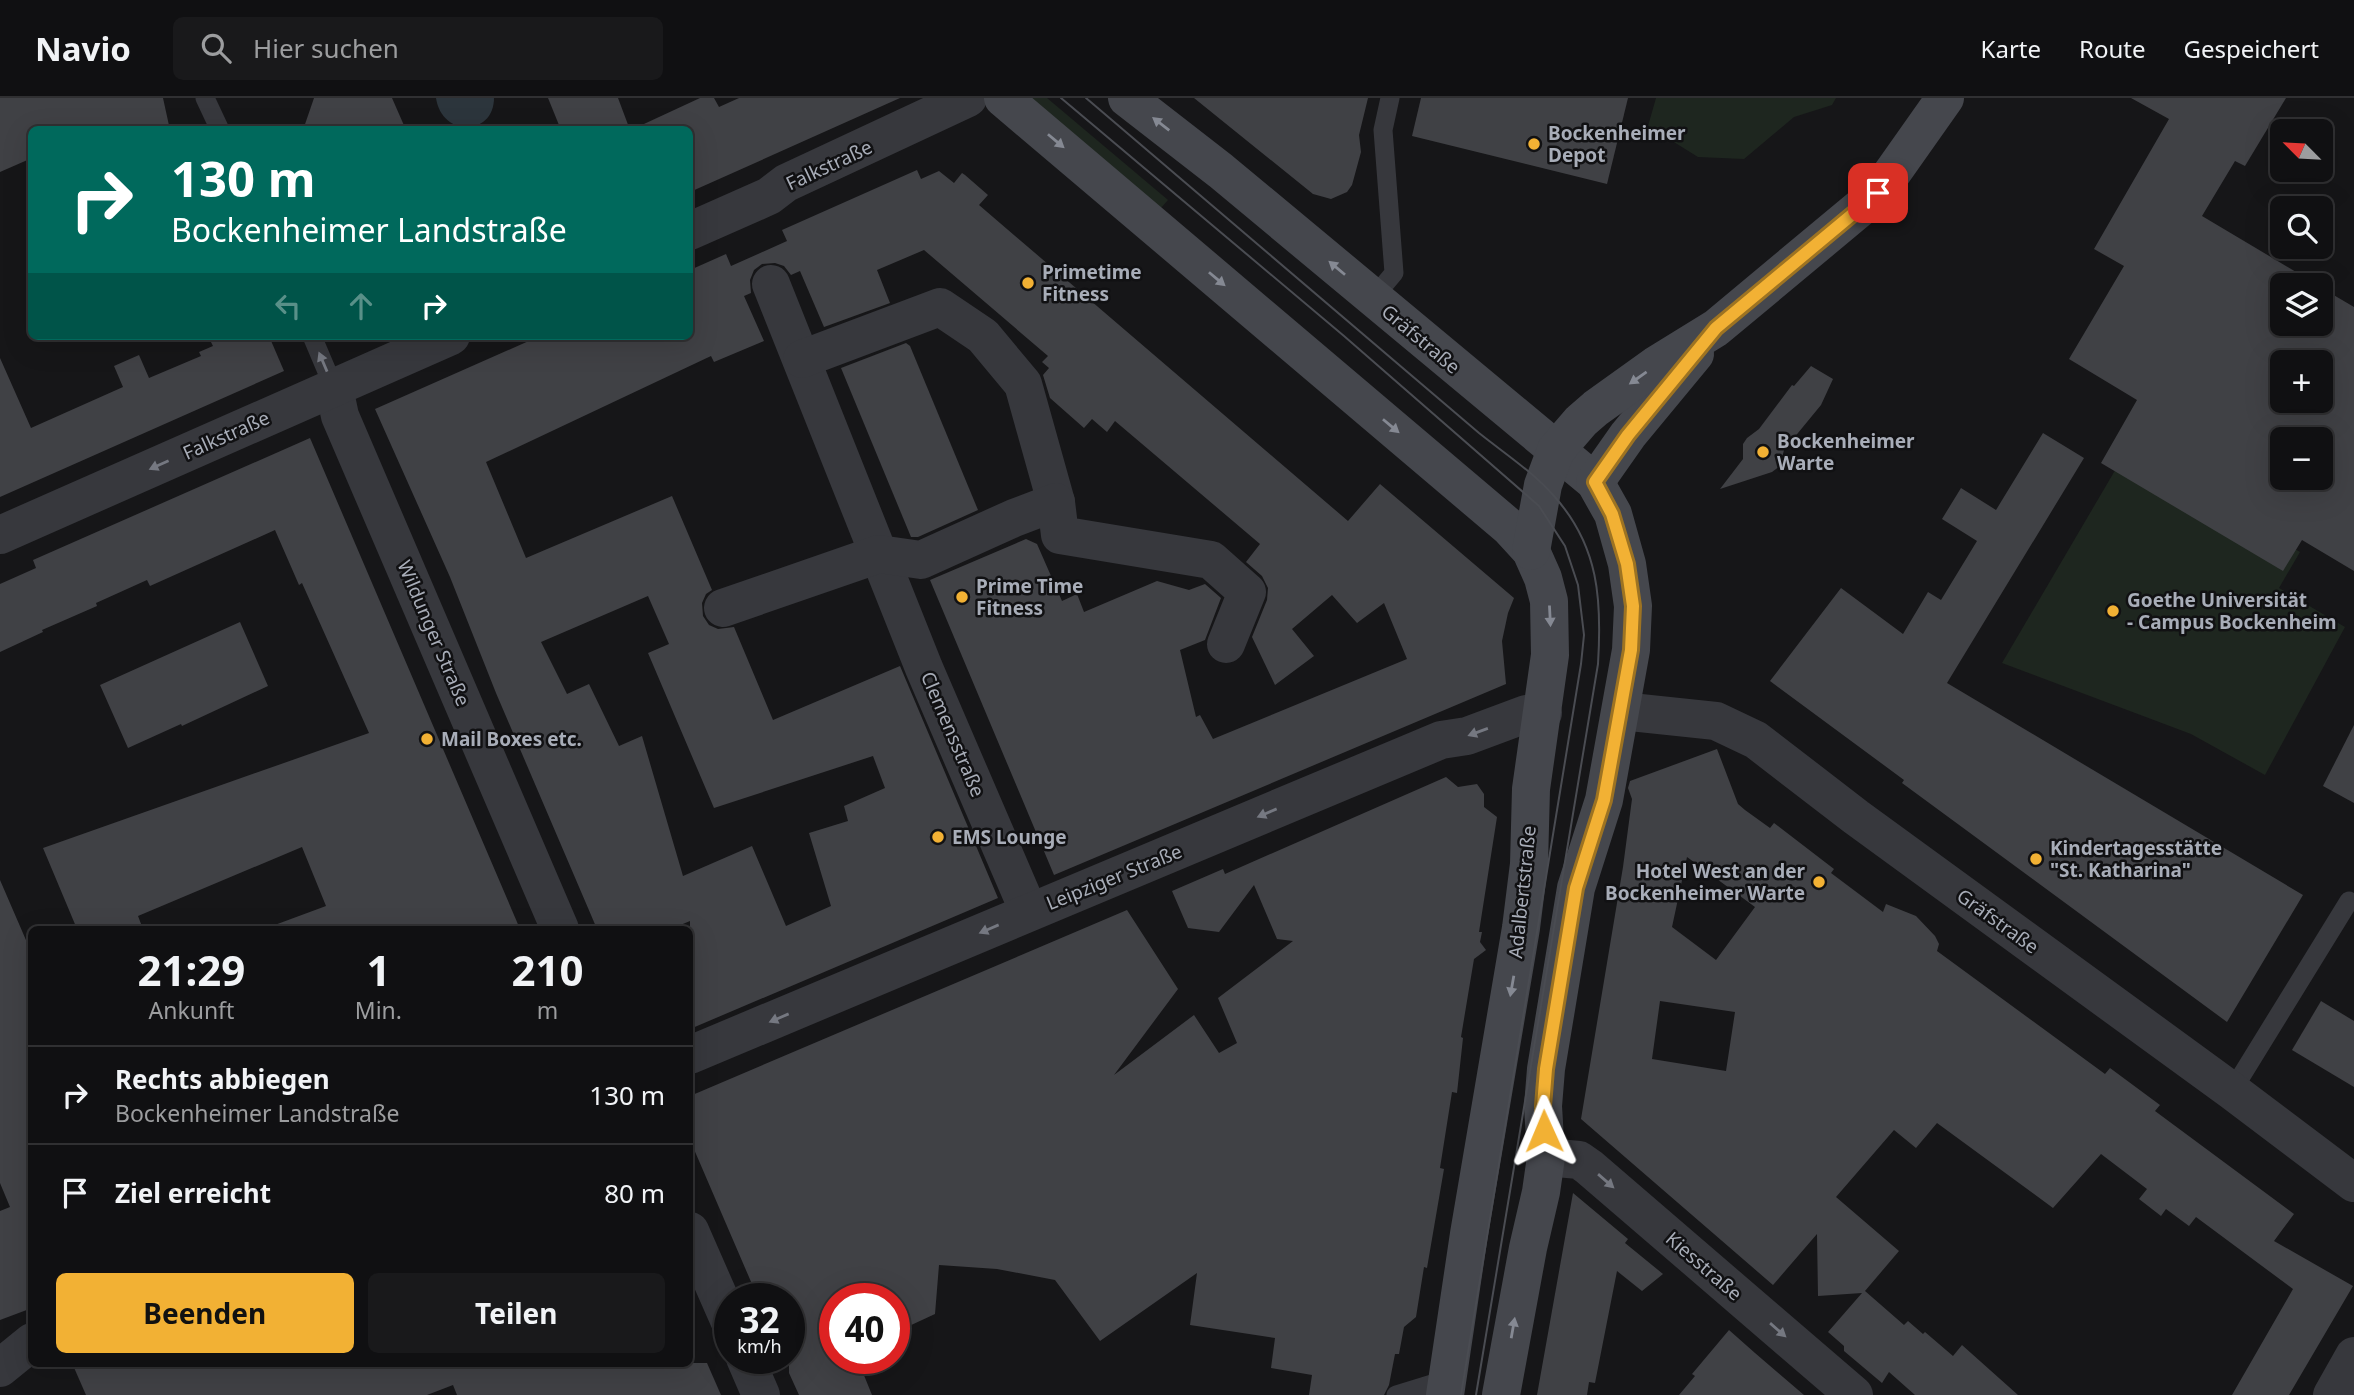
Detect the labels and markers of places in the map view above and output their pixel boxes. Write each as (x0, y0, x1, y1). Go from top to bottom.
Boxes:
place label: Bockenheimer Depot (1548, 120, 1686, 168)
marker: Bockenheimer Depot (1526, 136, 1542, 152)
pin (1848, 163, 1908, 223)
place label: Primetime Fitness (1042, 259, 1142, 307)
marker: Primetime Fitness (1020, 275, 1036, 291)
place label: Bockenheimer Warte (1777, 428, 1915, 476)
marker: Bockenheimer Warte (1755, 444, 1771, 460)
place label: Prime Time Fitness (976, 573, 1083, 621)
place label: Goethe Universität - Campus Bockenheim (2127, 587, 2337, 635)
marker: Prime Time Fitness (954, 589, 970, 605)
marker: Goethe Universität - Campus Bockenheim (2105, 603, 2121, 619)
place label: Mail Boxes etc. (441, 726, 582, 752)
marker: Mail Boxes etc. (419, 731, 435, 747)
place label: EMS Lounge (952, 824, 1067, 850)
marker: EMS Lounge (930, 829, 946, 845)
place label: Kindertagesstätte "St. Katharina" (2050, 835, 2222, 883)
marker: Kindertagesstätte "St. Katharina" (2028, 851, 2044, 867)
place label: Hotel West an der Bockenheimer Warte (1605, 858, 1805, 906)
marker: Hotel West an der Bockenheimer Warte (1811, 874, 1827, 890)

